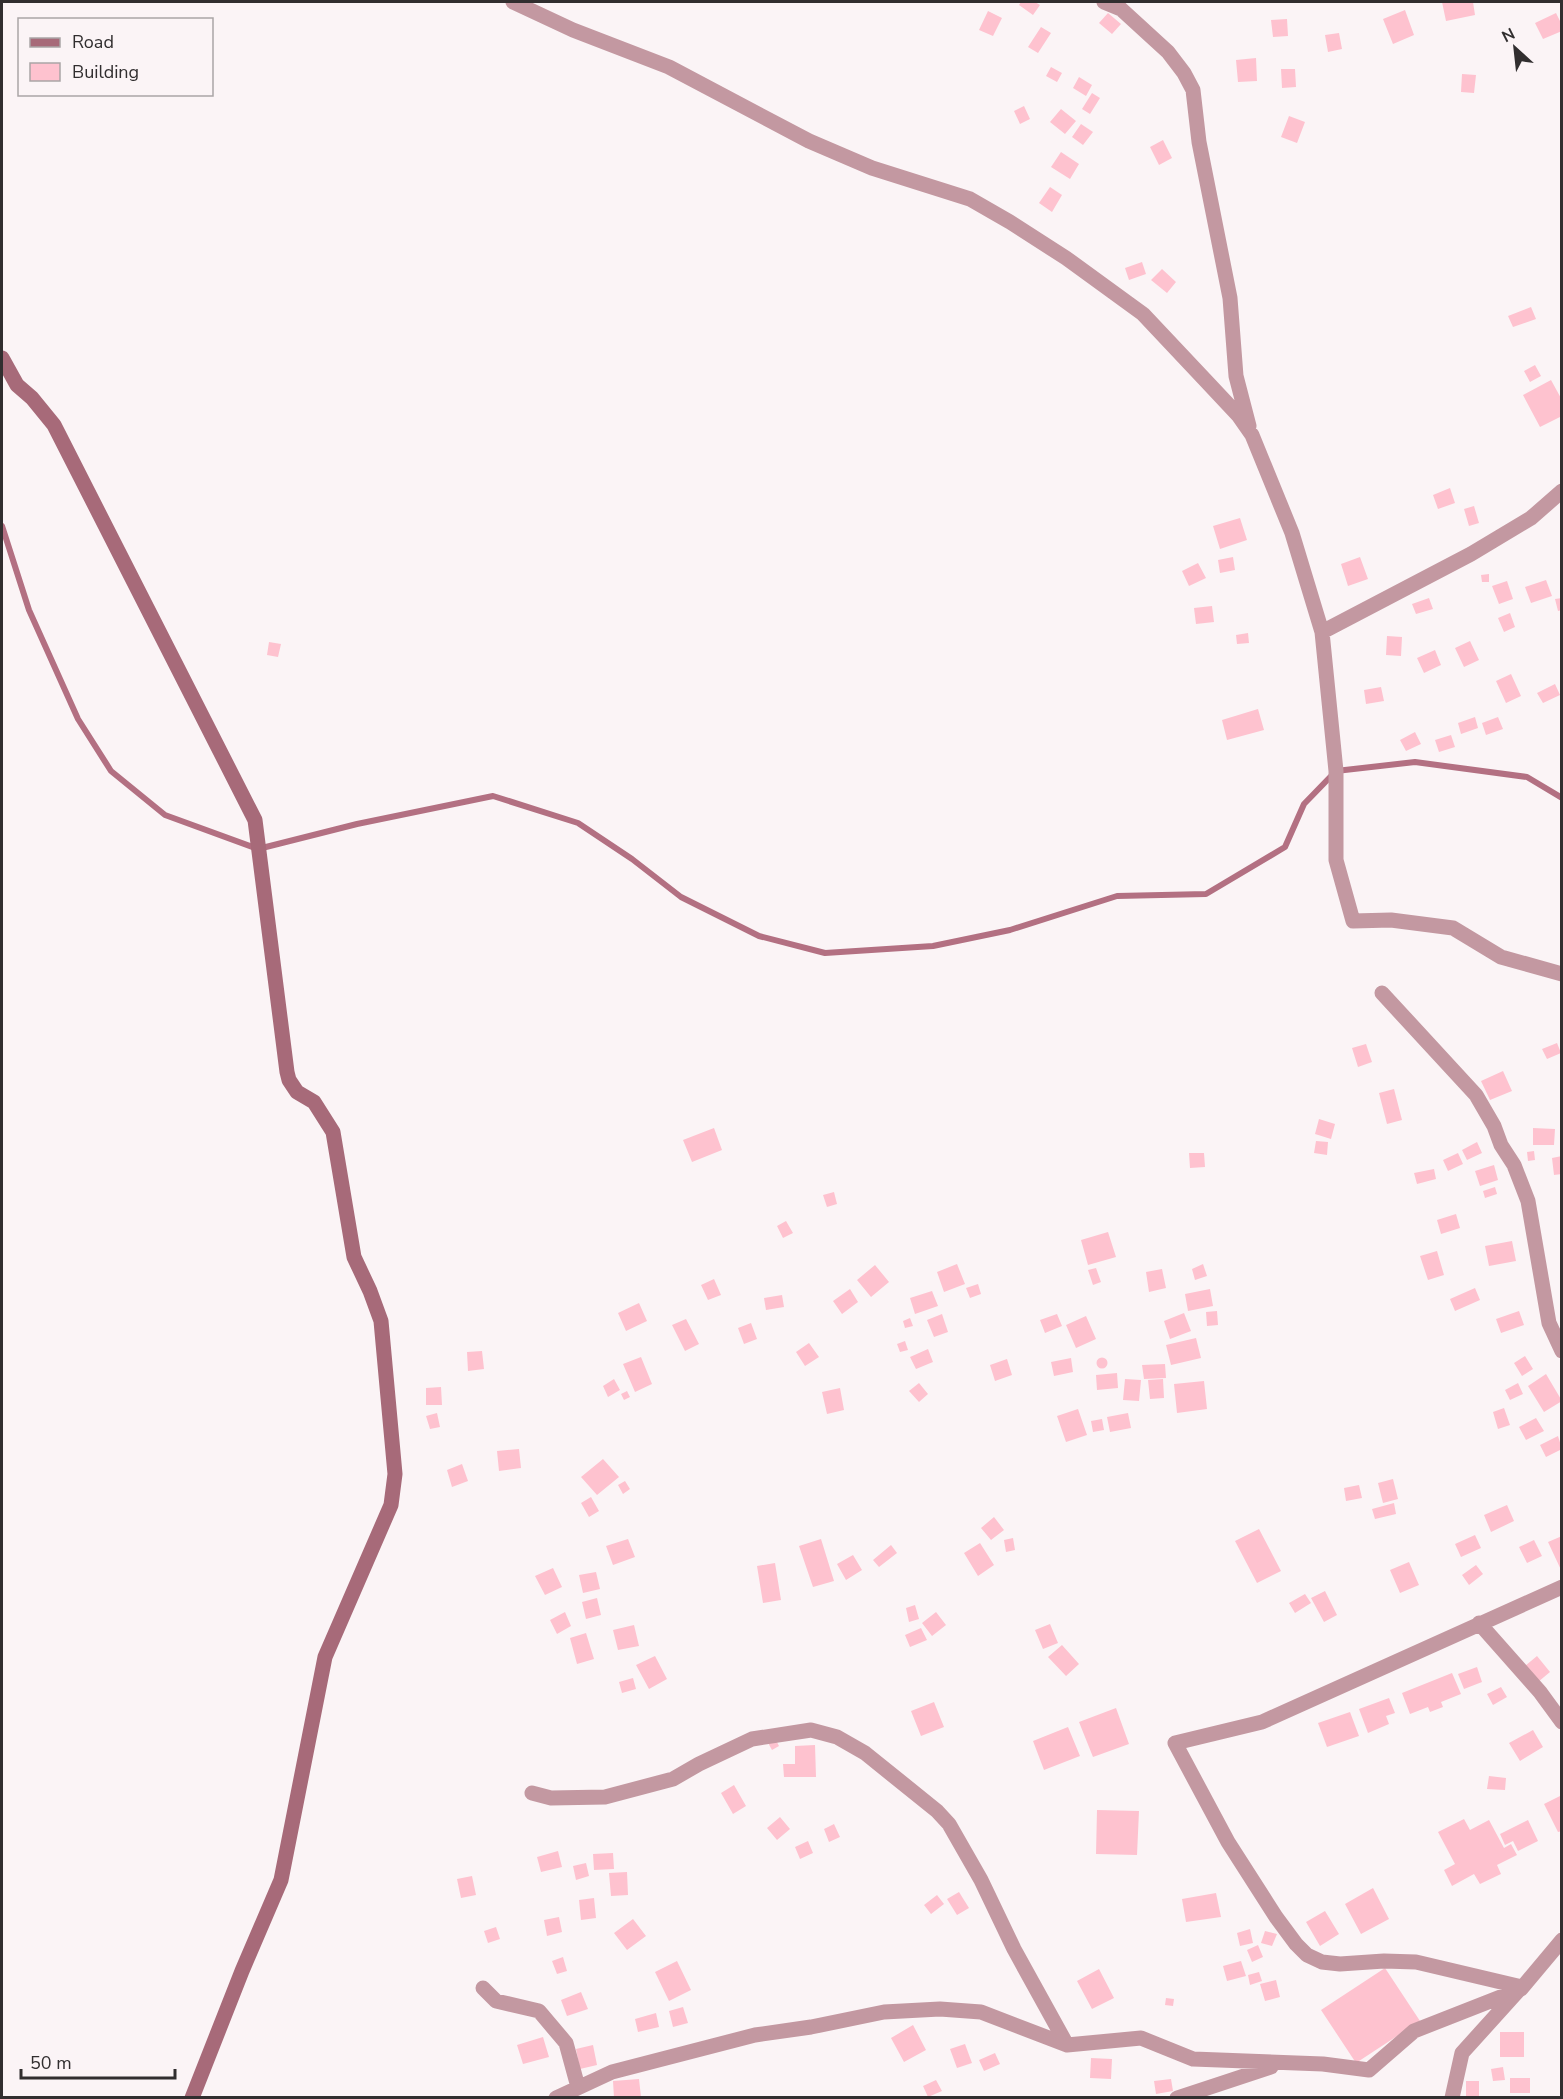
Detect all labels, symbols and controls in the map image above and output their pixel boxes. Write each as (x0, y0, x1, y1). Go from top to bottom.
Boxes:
legend (18, 18, 213, 96)
north arrow (1485, 18, 1545, 78)
text: N (1498, 23, 1519, 48)
text: Road (72, 30, 114, 54)
text: Building (72, 60, 139, 84)
scale bar (21, 2042, 176, 2080)
text: 50 m (30, 2051, 72, 2075)

